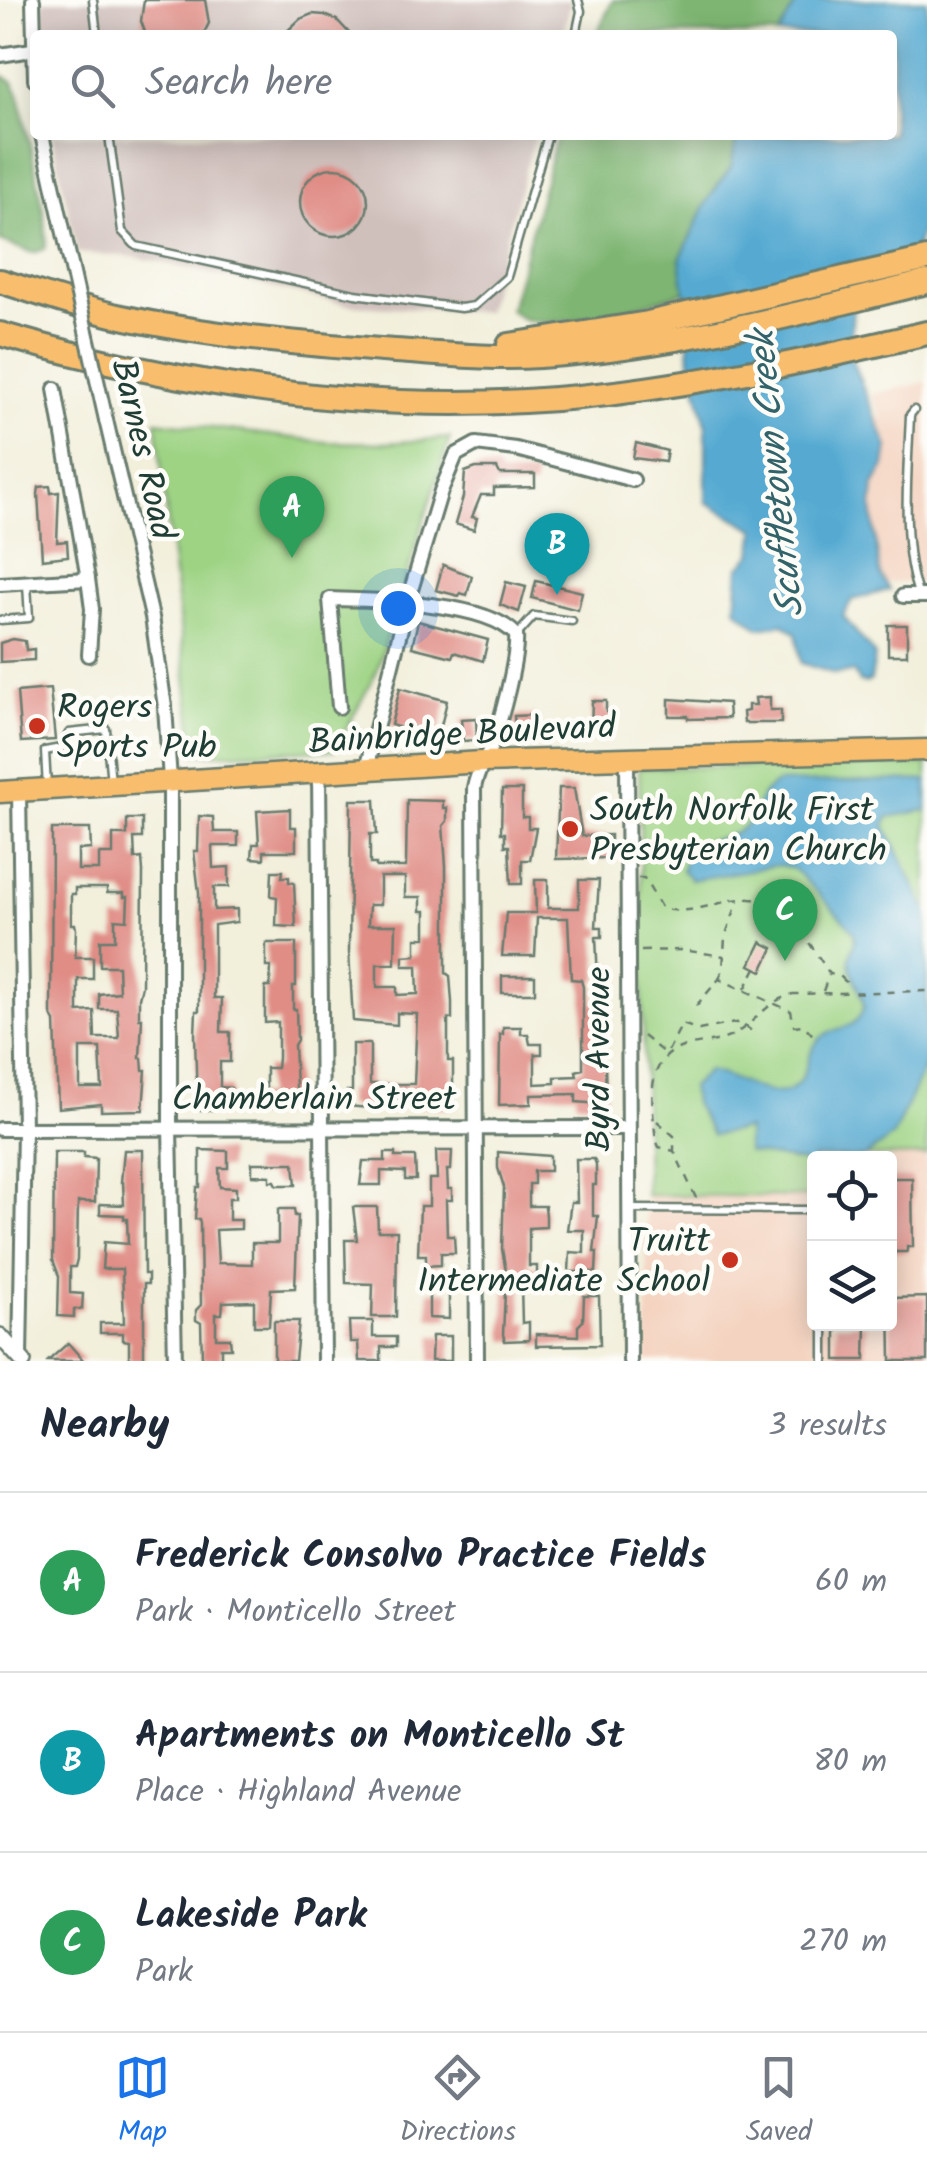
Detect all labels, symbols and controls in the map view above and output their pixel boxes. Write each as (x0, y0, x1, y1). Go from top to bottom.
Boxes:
search box (30, 30, 897, 140)
text: Search here (145, 55, 332, 115)
icon: search (65, 58, 120, 113)
water label: Scuffletown Creek (733, 322, 823, 620)
street label: Barnes Road (93, 354, 189, 547)
pin: A (260, 476, 324, 558)
pin: B (524, 512, 590, 595)
your location (373, 583, 424, 634)
place label: Rogers Sports Pub (57, 681, 216, 777)
street label: Bainbridge Boulevard (307, 700, 619, 772)
marker: Rogers Sports Pub (26, 715, 48, 737)
place label: South Norfolk First Presbyterian Church (590, 784, 887, 880)
marker: South Norfolk First Presbyterian Church (559, 818, 581, 840)
pin: C (752, 878, 818, 961)
street label: Byrd Avenue (573, 966, 629, 1151)
street label: Chamberlain Street (172, 1073, 457, 1129)
map controls (807, 1151, 897, 1331)
button: locate (807, 1151, 897, 1241)
place label: Truitt Intermediate School (417, 1215, 710, 1311)
button: layers (807, 1241, 897, 1331)
marker: Truitt Intermediate School (719, 1249, 741, 1271)
text: Nearby (40, 1393, 169, 1460)
text: 3 results (768, 1401, 887, 1452)
text: Frederick Consolvo Practice Fields (135, 1527, 706, 1587)
text: A (62, 1557, 83, 1608)
text: 60 m (815, 1557, 887, 1608)
text: Park · Monticello Street (135, 1587, 456, 1638)
text: Apartments on Monticello St (135, 1707, 624, 1767)
text: B (63, 1737, 82, 1788)
text: 80 m (813, 1737, 887, 1788)
text: Place · Highland Avenue (135, 1767, 461, 1818)
text: Lakeside Park (135, 1887, 366, 1947)
text: C (63, 1917, 82, 1968)
text: 270 m (799, 1917, 887, 1968)
text: Park (135, 1947, 193, 1998)
tab: Map (115, 2050, 170, 2155)
tab: Directions (400, 2050, 516, 2155)
tab: Saved (746, 2050, 812, 2155)

